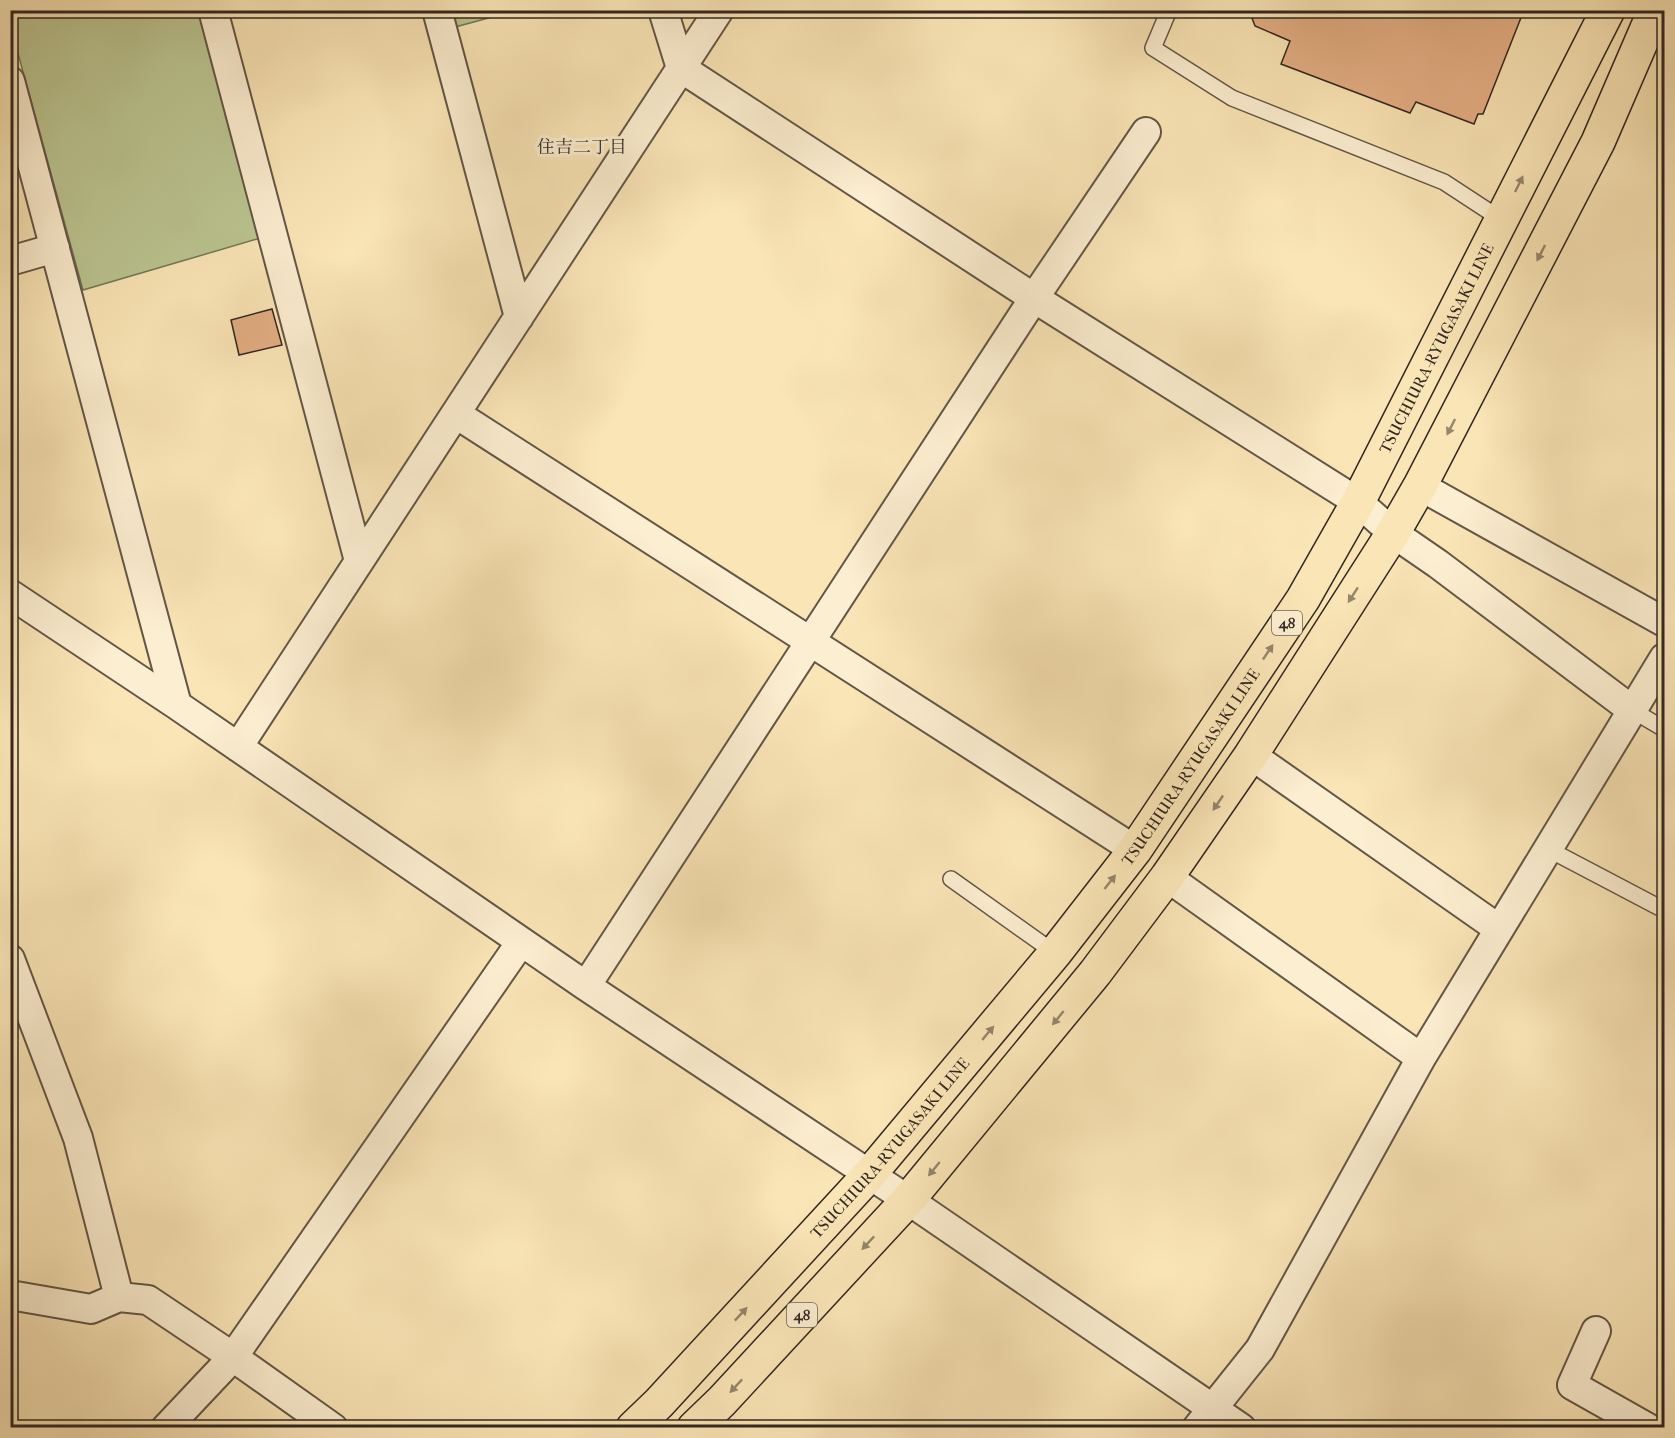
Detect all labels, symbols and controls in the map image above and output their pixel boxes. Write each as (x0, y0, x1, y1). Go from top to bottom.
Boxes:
district label: 住吉二丁目 (537, 137, 627, 158)
one-way arrow (1515, 176, 1524, 193)
street label: TSUCHIURA-RYUGASAKI LINE (1375, 240, 1498, 457)
one-way arrow (1536, 245, 1545, 262)
one-way arrow (1446, 418, 1456, 435)
one-way arrow (1348, 587, 1359, 603)
road number: 48 (1272, 611, 1302, 635)
one-way arrow (1262, 644, 1274, 660)
street label: TSUCHIURA-RYUGASAKI LINE (1118, 665, 1264, 869)
one-way arrow (1213, 795, 1224, 811)
one-way arrow (1104, 874, 1116, 889)
one-way arrow (1051, 1010, 1064, 1026)
one-way arrow (981, 1025, 994, 1041)
street label: TSUCHIURA-RYUGASAKI LINE (806, 1054, 974, 1243)
one-way arrow (928, 1161, 941, 1176)
one-way arrow (862, 1236, 876, 1250)
road number: 48 (787, 1303, 817, 1327)
one-way arrow (734, 1306, 748, 1321)
one-way arrow (729, 1378, 743, 1392)

